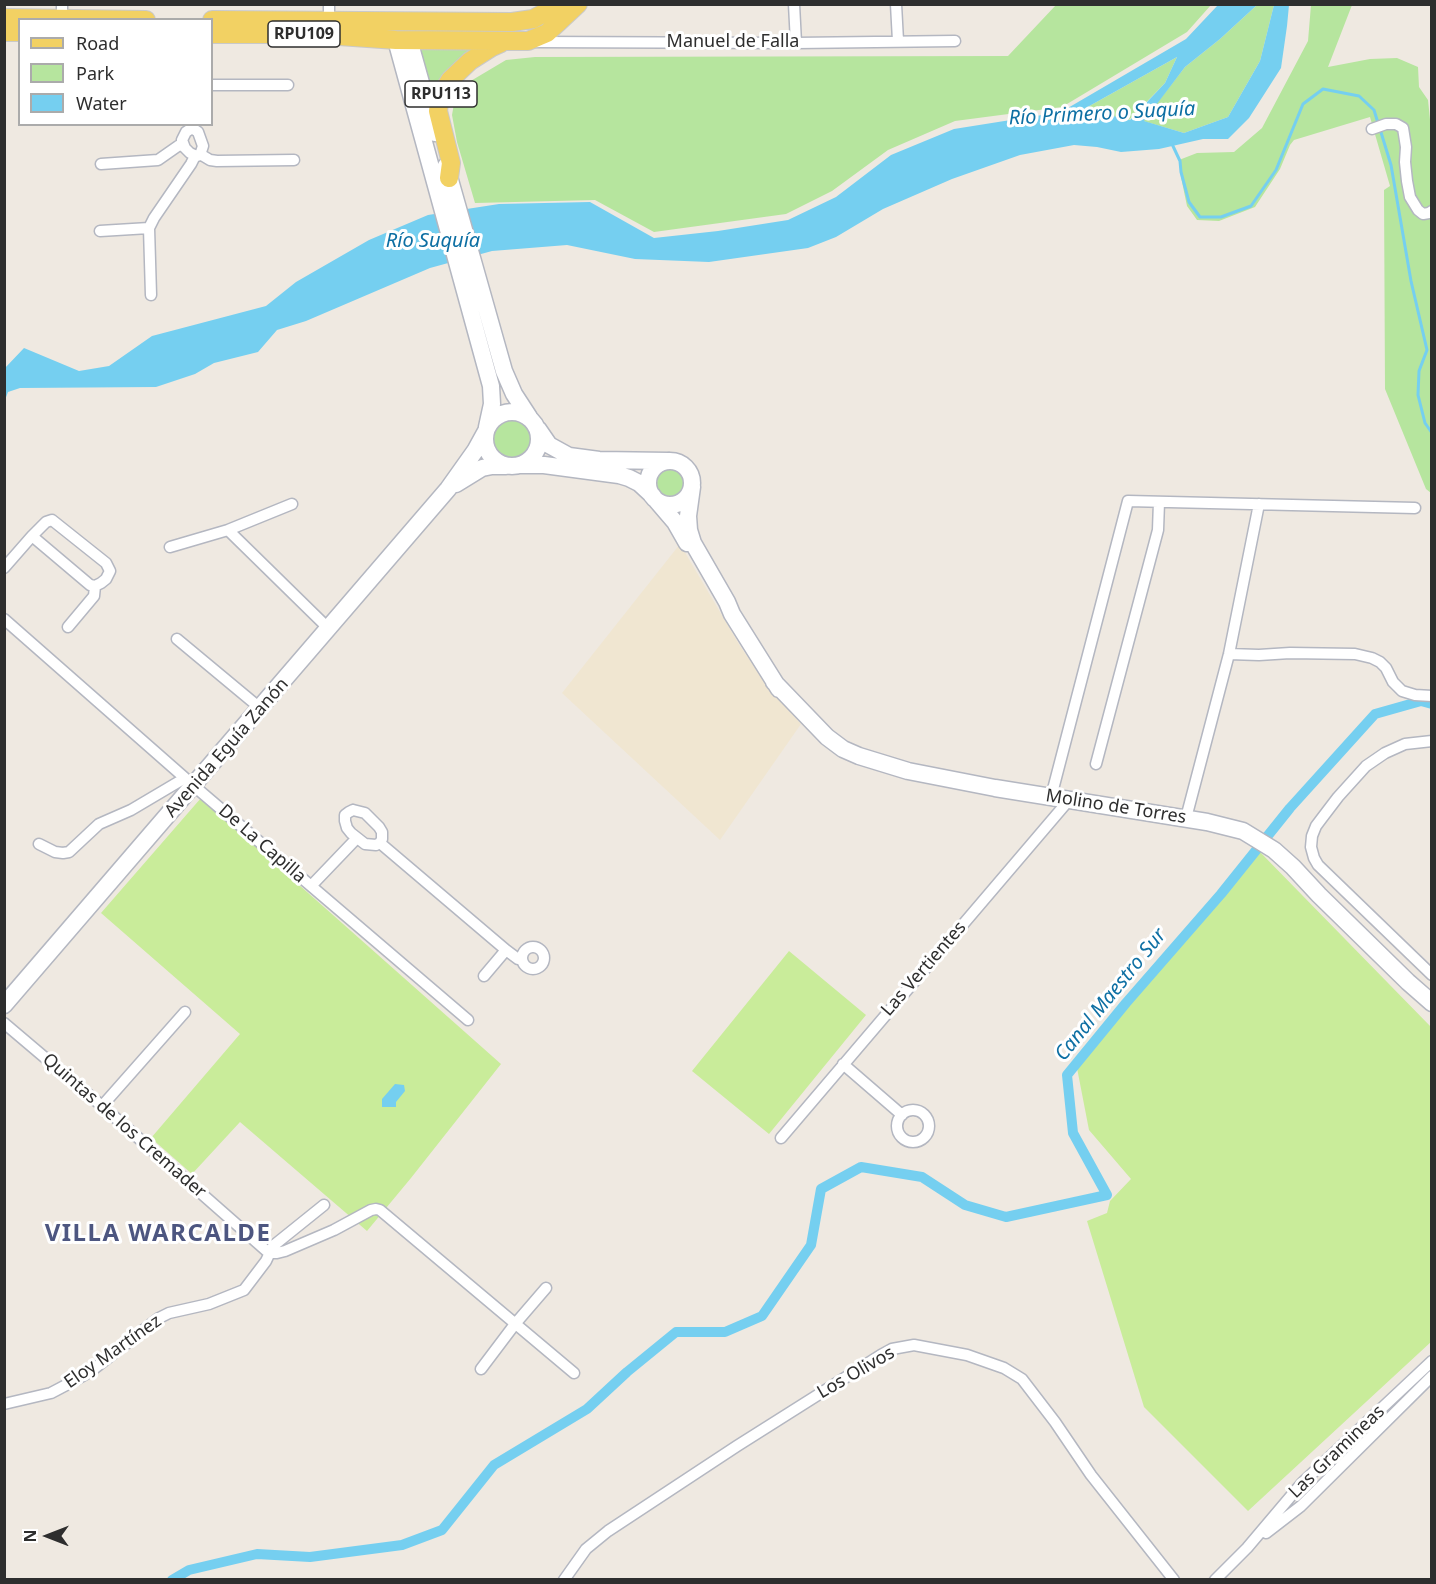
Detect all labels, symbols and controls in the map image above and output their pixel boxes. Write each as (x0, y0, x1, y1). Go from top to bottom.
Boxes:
legend (18, 18, 213, 126)
road number: RPU109 (268, 21, 340, 47)
text: Road (76, 31, 119, 55)
street label: Manuel de Falla (667, 31, 799, 53)
text: Park (76, 61, 114, 85)
road number: RPU113 (405, 81, 477, 107)
text: Water (76, 91, 127, 115)
water label: Río Primero o Suquía (1008, 97, 1196, 131)
water label: Río Suquía (386, 229, 480, 253)
street label: Avenida Eguía Zanón (161, 674, 293, 822)
street label: Molino de Torres (1044, 785, 1188, 829)
street label: De La Capilla (214, 800, 310, 888)
street label: Las Vertientes (877, 917, 971, 1021)
water label: Canal Maestro Sur (1050, 924, 1172, 1066)
street label: Quintas de los Cremader (38, 1049, 210, 1203)
district label: VILLA WARCALDE (45, 1220, 271, 1248)
street label: Eloy Martínez (60, 1311, 166, 1393)
street label: Los Olivos (814, 1342, 898, 1404)
street label: Las Gramineas (1285, 1401, 1389, 1503)
north arrow (18, 1506, 78, 1566)
text: N (19, 1530, 41, 1543)

